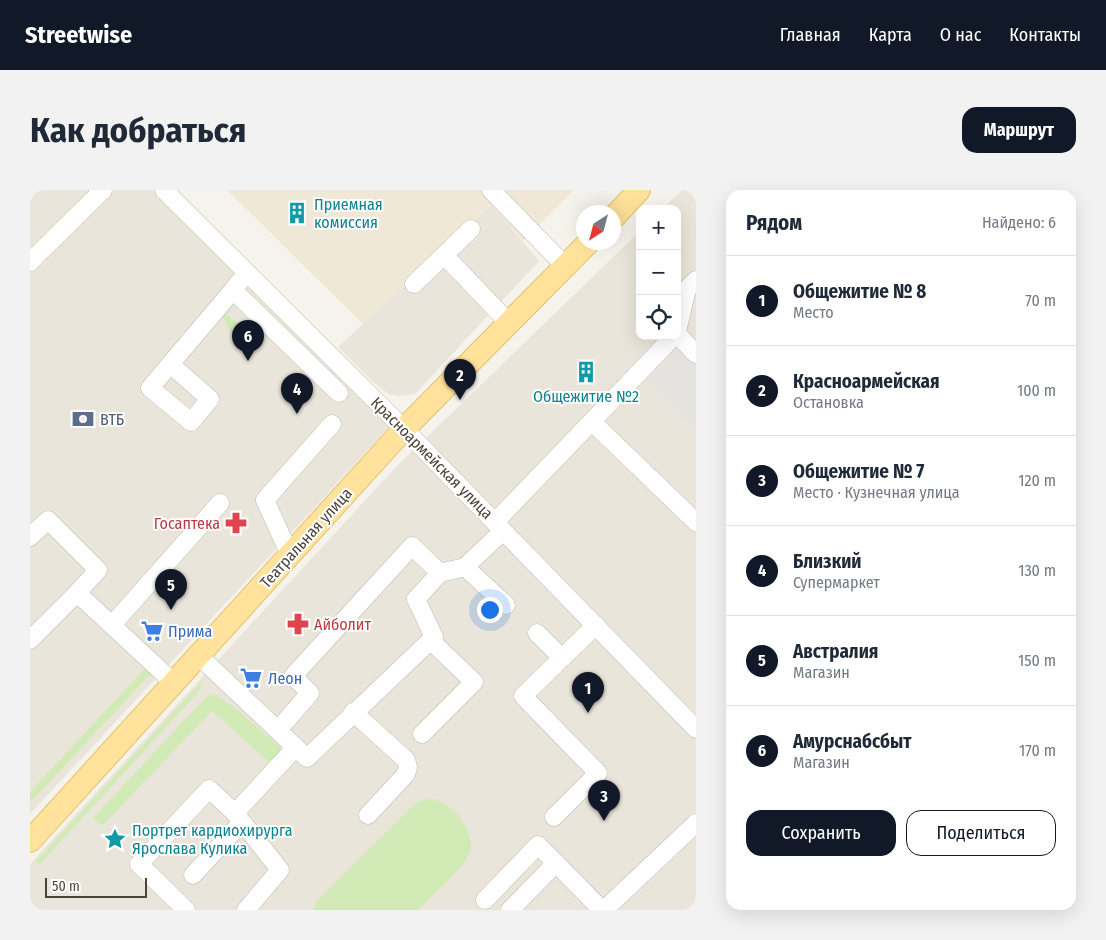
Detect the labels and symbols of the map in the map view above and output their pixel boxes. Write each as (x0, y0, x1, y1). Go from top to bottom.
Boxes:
place label: Приемная комиссия (314, 195, 383, 232)
building icon: Приемная комиссия (284, 200, 310, 226)
north arrow (576, 205, 621, 250)
pin: 6 (232, 320, 264, 361)
pin: 2 (444, 359, 476, 400)
building icon: Общежитие №2 (573, 359, 599, 385)
pin: 4 (281, 373, 313, 414)
place label: Общежитие №2 (533, 387, 639, 406)
street label: Красноармейская улица (367, 393, 497, 523)
bank icon: ВТБ (70, 406, 96, 432)
place label: ВТБ (100, 410, 124, 429)
street label: Театральная улица (256, 484, 356, 592)
pharmacy icon: Госаптека (223, 510, 249, 536)
place label: Госаптека (154, 514, 220, 533)
pin: 5 (155, 569, 187, 610)
your location (477, 597, 503, 623)
pharmacy icon: Айболит (285, 611, 311, 637)
place label: Айболит (314, 615, 371, 634)
supermarket icon: Прима (139, 618, 165, 644)
place label: Прима (168, 622, 212, 641)
supermarket icon: Леон (238, 665, 264, 691)
place label: Леон (268, 669, 302, 688)
pin: 1 (572, 672, 604, 713)
pin: 3 (588, 780, 620, 821)
place label: Портрет кардиохирурга Ярослава Кулика (132, 821, 293, 858)
place icon: Портрет кардиохирурга Ярослава Кулика (102, 826, 128, 852)
scale bar (45, 875, 148, 898)

